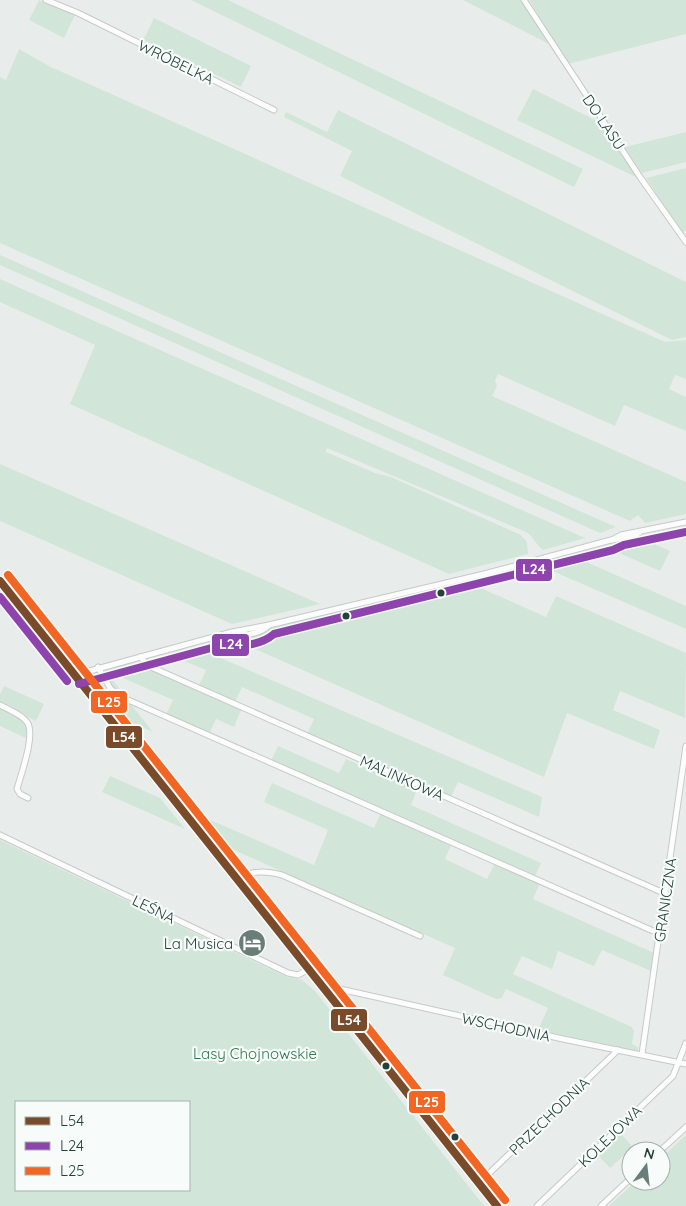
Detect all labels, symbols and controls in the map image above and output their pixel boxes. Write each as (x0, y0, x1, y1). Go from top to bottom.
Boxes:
street label: WRÓBELKA (135, 35, 217, 89)
street label: DO LASU (578, 90, 630, 154)
line badge: L24 (515, 558, 553, 582)
text: L24 (522, 560, 546, 578)
unlabelled marker (436, 588, 446, 598)
unlabelled marker (341, 611, 351, 621)
line badge: L24 (211, 633, 250, 657)
text: L24 (219, 635, 243, 653)
line badge: L25 (90, 690, 128, 714)
text: L25 (97, 693, 121, 711)
line badge: L54 (105, 725, 143, 749)
text: L54 (112, 728, 136, 746)
street label: MALINKOWA (357, 751, 447, 805)
street label: GRANICZNA (650, 856, 680, 943)
street label: LEŚNA (129, 890, 179, 928)
hotel icon: La Musica (237, 928, 267, 958)
place label: La Musica (164, 934, 233, 953)
line badge: L54 (330, 1008, 368, 1032)
street label: WSCHODNIA (460, 1008, 552, 1046)
text: L54 (337, 1011, 361, 1029)
park label: Lasy Chojnowskie (193, 1044, 317, 1063)
unlabelled marker (381, 1061, 391, 1071)
street label: PRZECHODNIA (505, 1073, 593, 1159)
line badge: L25 (408, 1090, 446, 1114)
text: L25 (415, 1093, 439, 1111)
legend (15, 1101, 190, 1191)
street label: KOLEJOWA (574, 1101, 646, 1171)
text: L54 (60, 1111, 84, 1130)
unlabelled marker (450, 1132, 460, 1142)
text: L24 (60, 1136, 84, 1155)
north arrow (621, 1141, 671, 1191)
text: N (642, 1143, 657, 1163)
text: L25 (60, 1161, 84, 1180)

